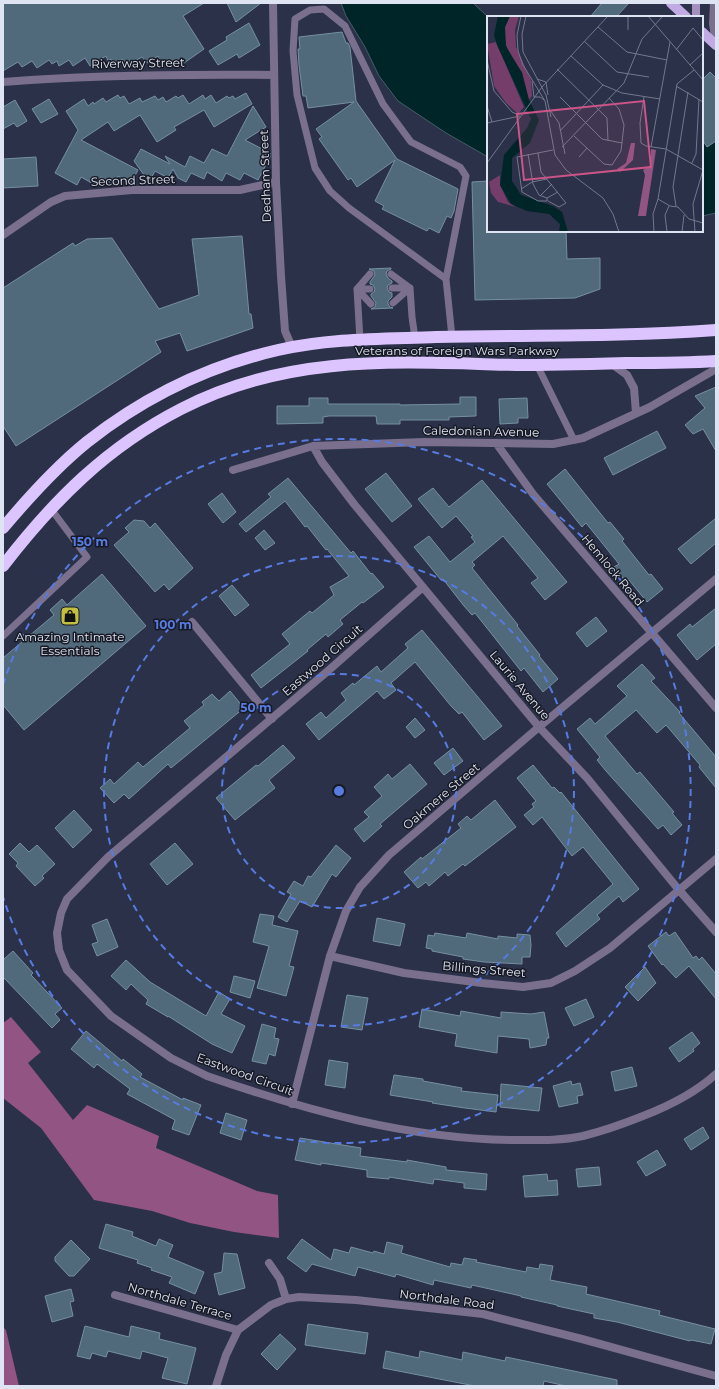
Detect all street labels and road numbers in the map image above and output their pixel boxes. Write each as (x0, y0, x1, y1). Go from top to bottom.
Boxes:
street label: Riverway Street (91, 55, 185, 71)
street label: Dedham Street (256, 129, 274, 223)
street label: Second Street (91, 171, 176, 189)
street label: Veterans of Foreign Wars Parkway (355, 343, 559, 358)
street label: Caledonian Avenue (423, 422, 539, 440)
street label: Hemlock Road (579, 531, 647, 609)
street label: Eastwood Circuit (279, 621, 365, 699)
street label: Laurie Avenue (487, 647, 553, 723)
street label: Oakmere Street (400, 759, 483, 832)
street label: Billings Street (442, 958, 526, 980)
street label: Eastwood Circuit (195, 1050, 295, 1098)
street label: Northdale Terrace (126, 1279, 234, 1323)
street label: Northdale Road (399, 1286, 495, 1312)

